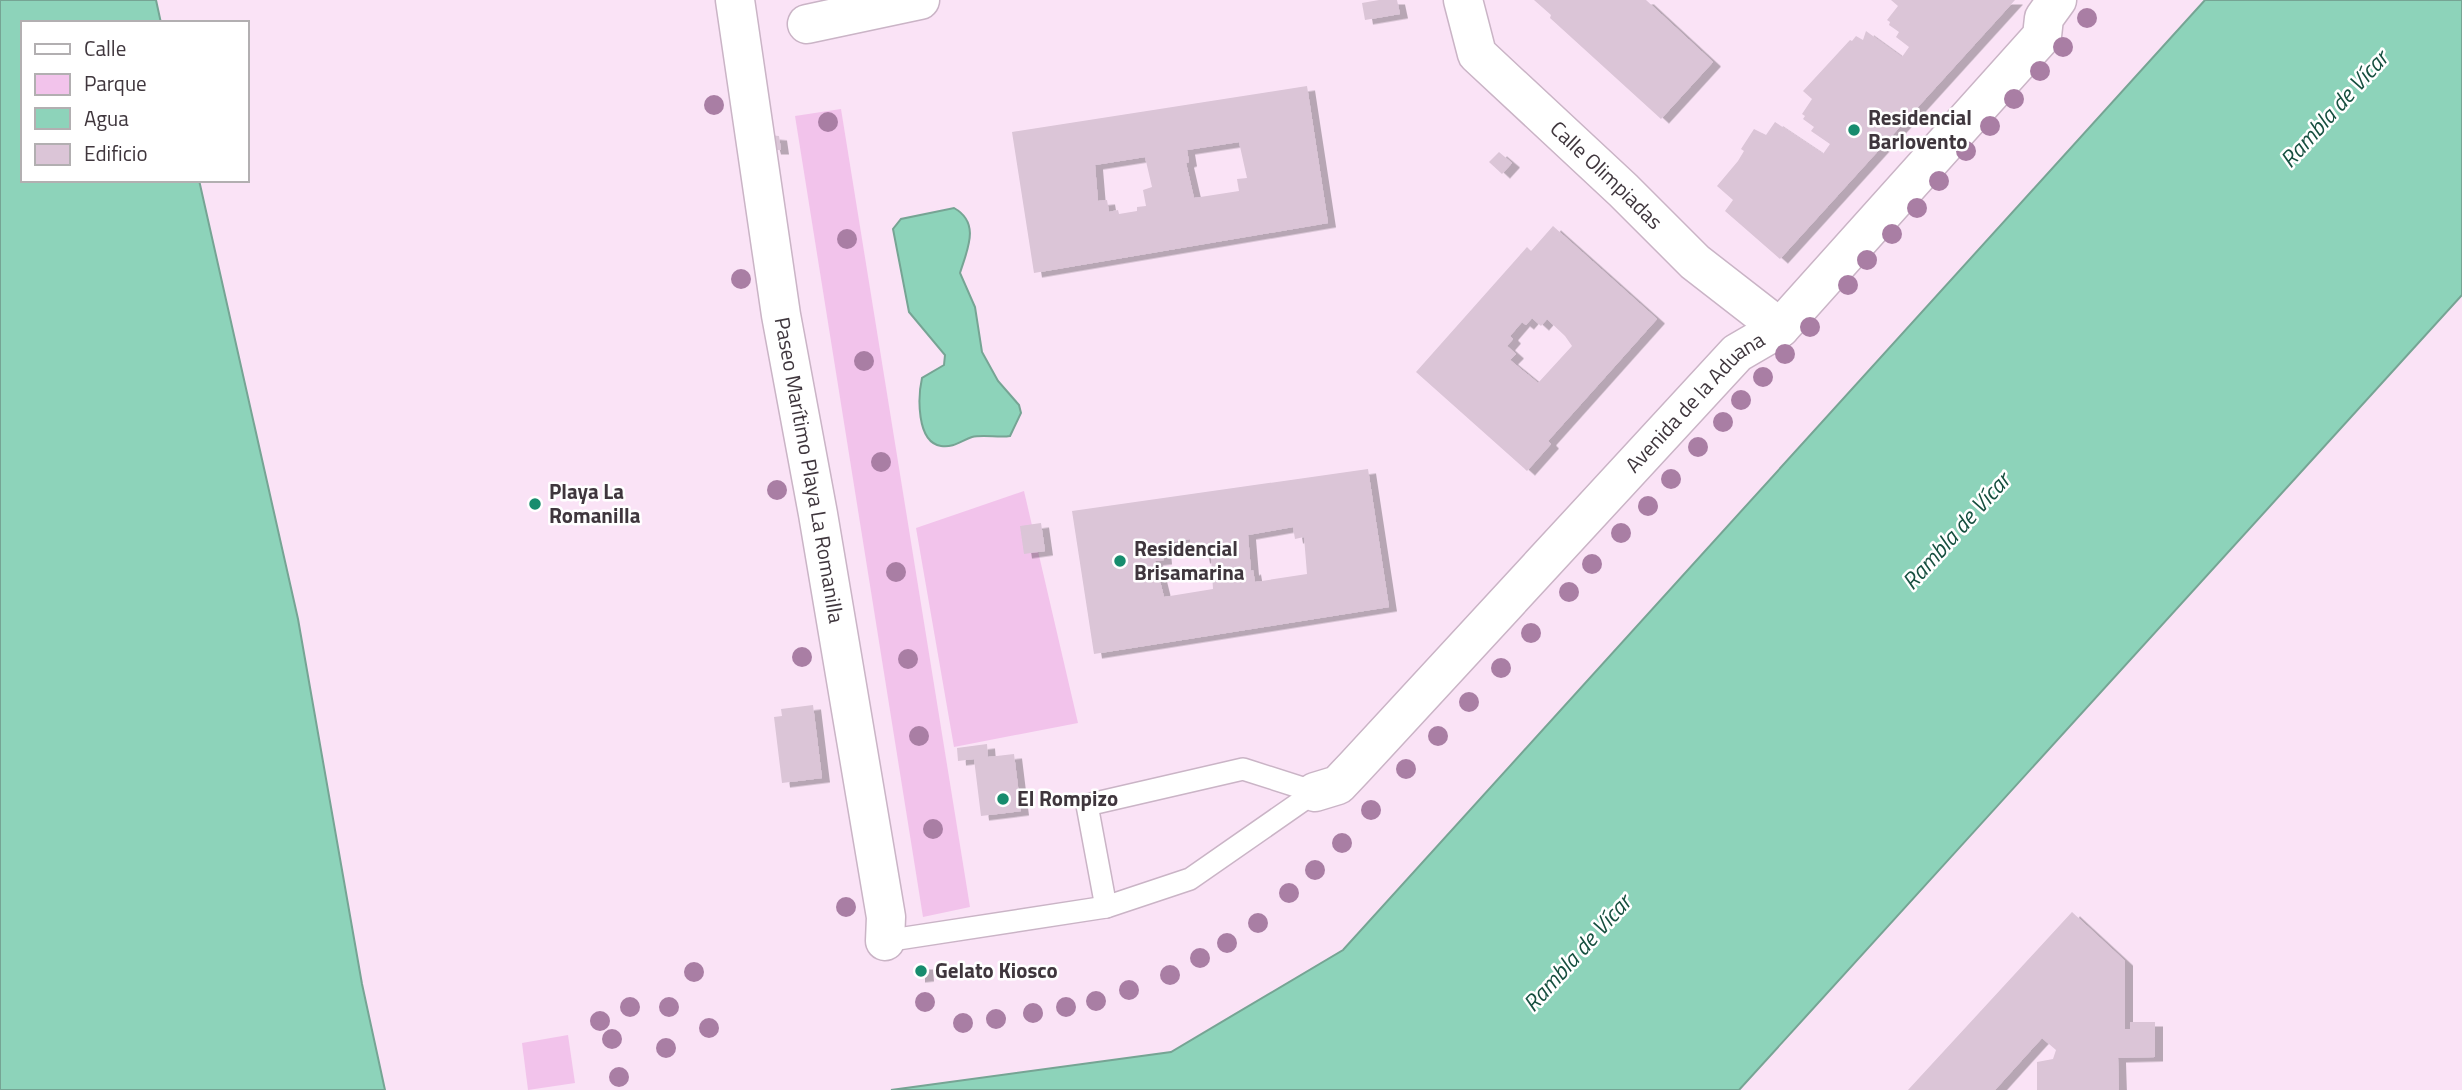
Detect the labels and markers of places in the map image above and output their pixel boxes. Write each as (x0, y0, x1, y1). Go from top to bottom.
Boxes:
place label: Residencial Barlovento (1868, 101, 1972, 157)
marker: Residencial Barlovento (1846, 122, 1862, 138)
place label: Playa La Romanilla (549, 475, 641, 531)
marker: Playa La Romanilla (527, 496, 543, 512)
place label: Residencial Brisamarina (1134, 532, 1245, 588)
marker: Residencial Brisamarina (1112, 553, 1128, 569)
place label: El Rompizo (1017, 782, 1118, 814)
marker: El Rompizo (995, 791, 1011, 807)
place label: Gelato Kiosco (935, 954, 1058, 986)
marker: Gelato Kiosco (913, 963, 929, 979)

